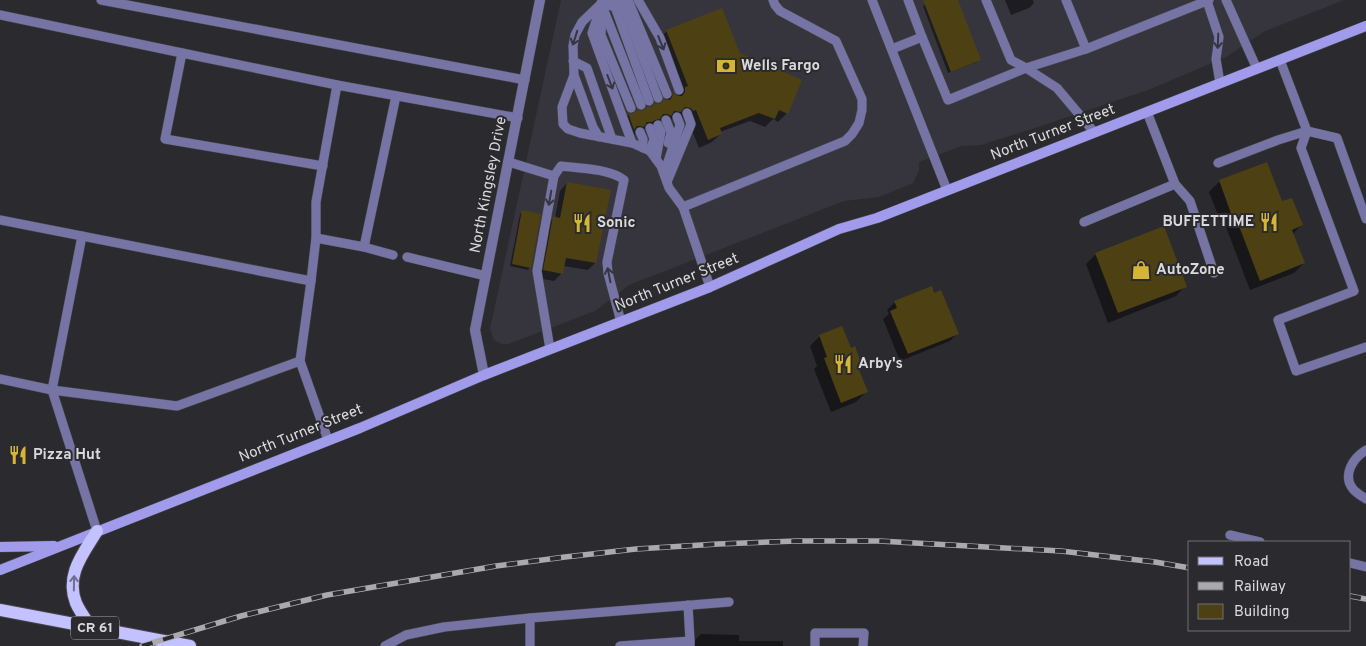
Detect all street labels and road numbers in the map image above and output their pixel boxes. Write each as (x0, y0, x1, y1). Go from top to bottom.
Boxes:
street label: North Turner Street (988, 101, 1118, 165)
street label: North Kingsley Drive (466, 115, 512, 255)
street label: North Turner Street (612, 250, 742, 316)
street label: North Turner Street (236, 401, 366, 467)
road number: CR 61 (71, 616, 119, 640)

